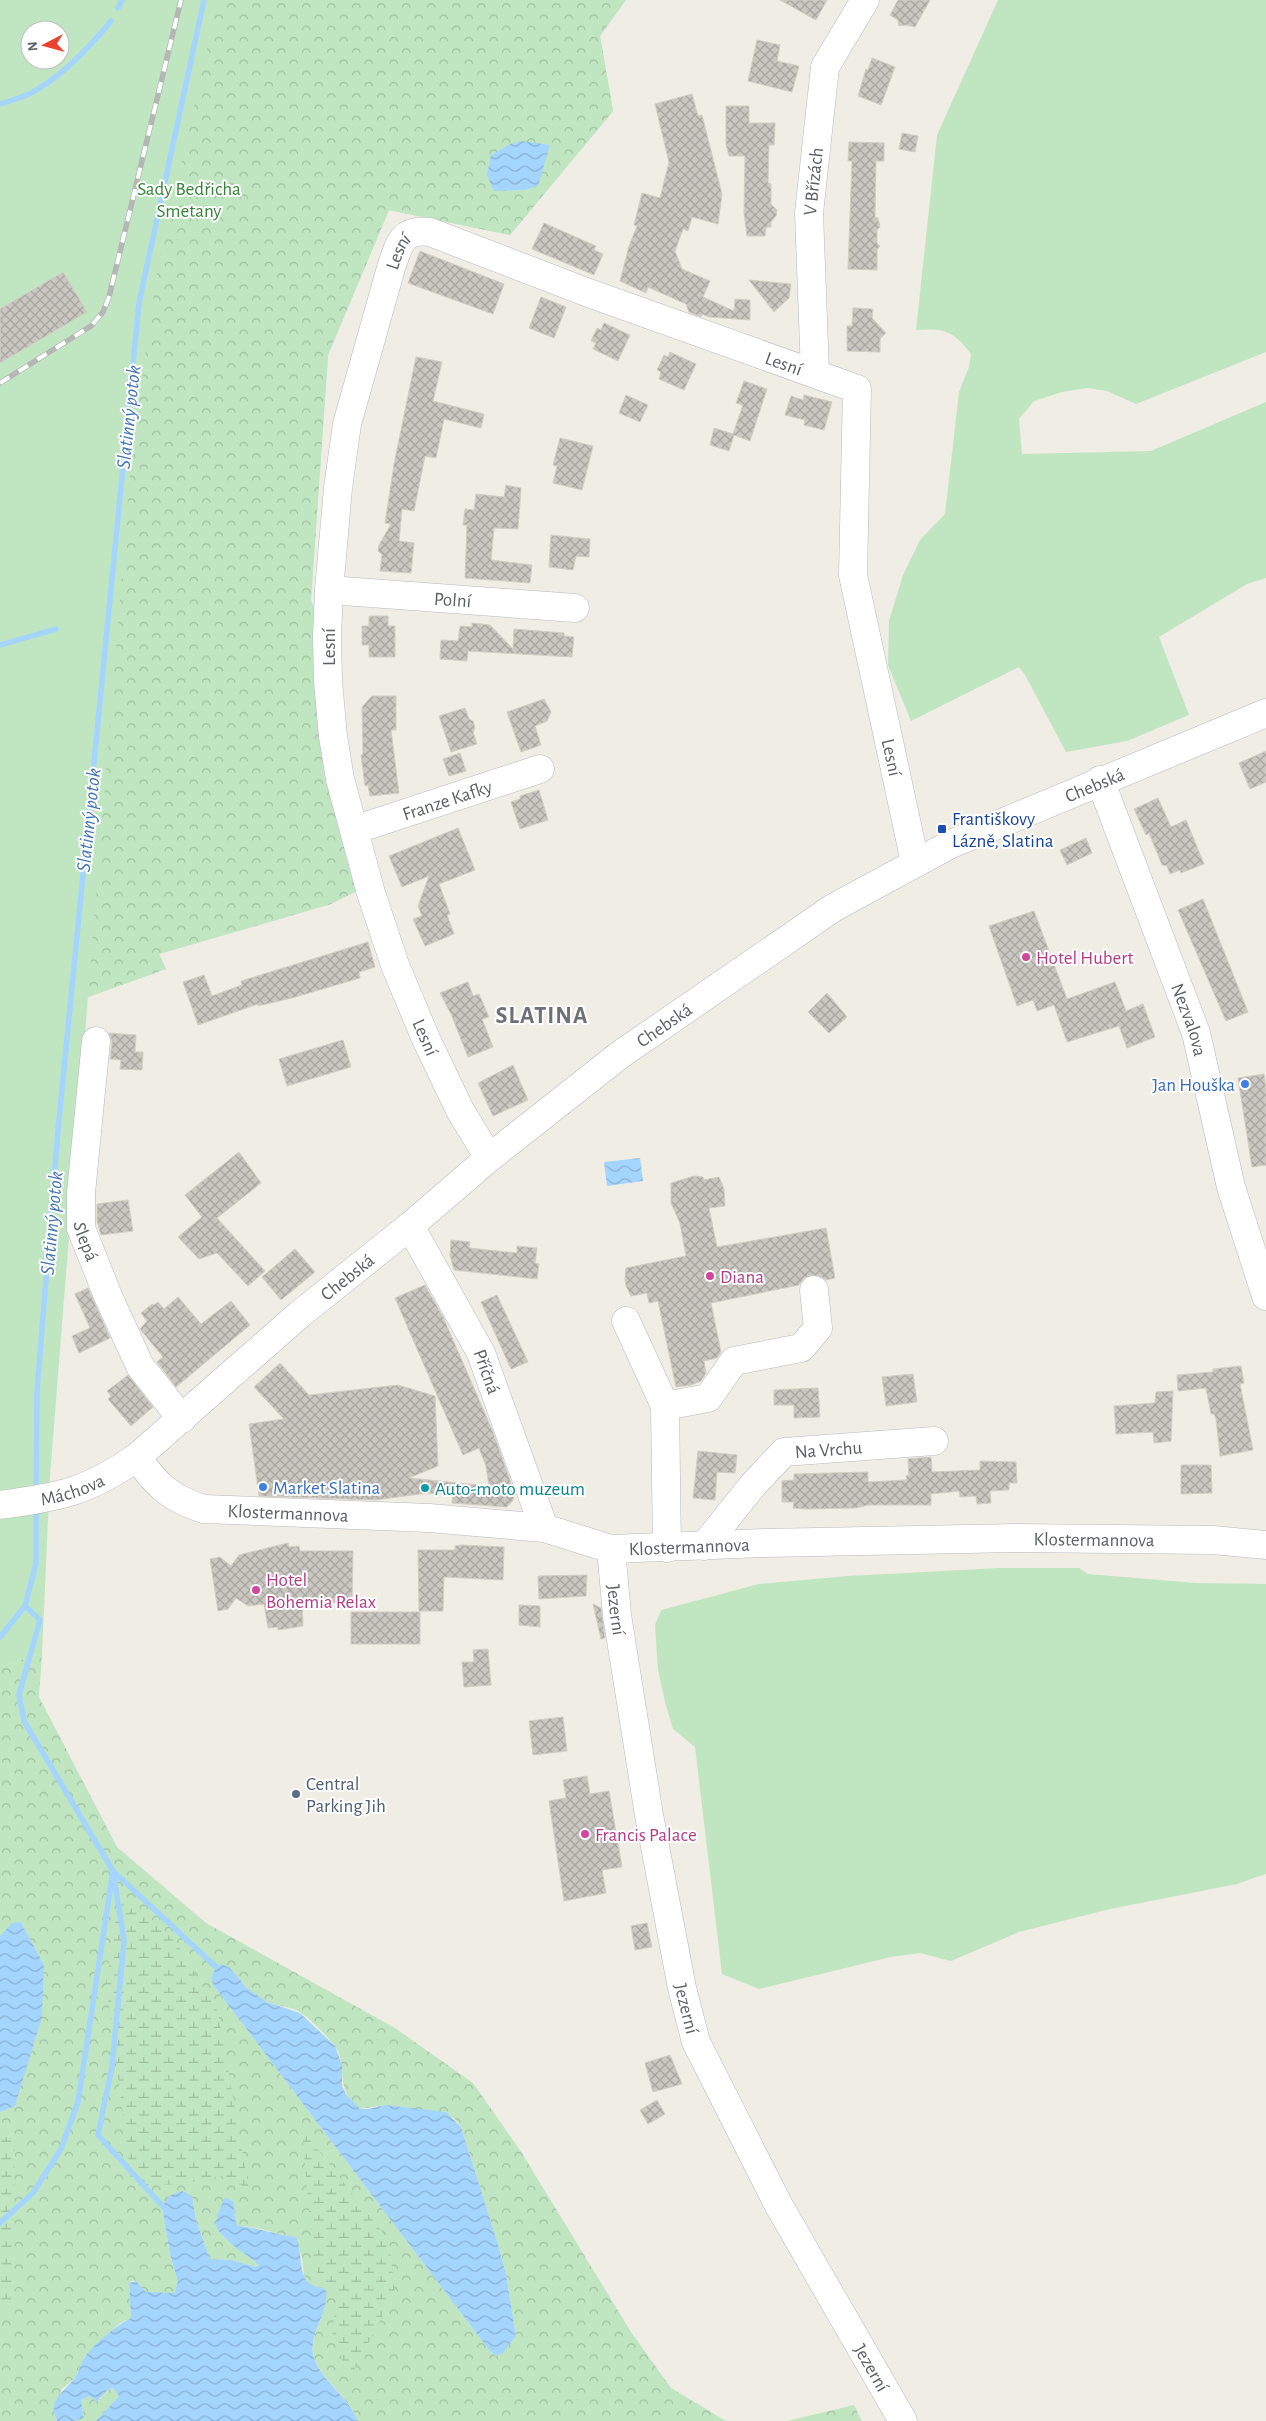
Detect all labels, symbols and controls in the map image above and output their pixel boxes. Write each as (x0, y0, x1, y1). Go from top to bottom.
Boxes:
north arrow (20, 20, 70, 70)
text: N (26, 41, 41, 52)
street label: V Břízách (801, 146, 827, 217)
park label: Sady Bedřicha Smetany (137, 180, 241, 221)
street label: Lesní (383, 229, 415, 272)
street label: Lesní (763, 349, 805, 380)
water label: Slatinný potok (114, 364, 144, 470)
street label: Polní (433, 590, 472, 611)
street label: Lesní (320, 628, 339, 666)
street label: Lesní (878, 737, 904, 778)
street label: Chebská (1062, 765, 1128, 807)
water label: Slatinný potok (74, 767, 104, 873)
street label: Franze Kafky (400, 777, 495, 824)
place label: Františkovy Lázně, Slatina (952, 810, 1054, 851)
marker: Františkovy Lázně, Slatina (936, 823, 948, 835)
place label: Hotel Hubert (1036, 949, 1134, 968)
marker: Hotel Hubert (1020, 951, 1032, 963)
street label: Nezvalova (1167, 981, 1209, 1058)
street label: Chebská (633, 1000, 696, 1051)
district label: SLATINA (496, 1004, 588, 1028)
street label: Lesní (408, 1016, 441, 1059)
place label: Jan Houška (1152, 1076, 1235, 1095)
marker: Jan Houška (1239, 1078, 1251, 1090)
water label: Slatinný potok (37, 1170, 66, 1276)
street label: Slepá (70, 1222, 101, 1264)
street label: Chebská (317, 1251, 378, 1305)
place label: Diana (720, 1268, 764, 1287)
marker: Diana (704, 1270, 716, 1282)
street label: Příčná (469, 1347, 503, 1397)
street label: Na Vrchu (794, 1438, 863, 1462)
street label: Máchova (39, 1471, 108, 1510)
place label: Market Slatina (273, 1479, 381, 1498)
place label: Auto-moto muzeum (435, 1480, 585, 1499)
marker: Market Slatina (257, 1481, 269, 1493)
marker: Auto-moto muzeum (419, 1482, 431, 1494)
street label: Klostermannova (227, 1502, 349, 1526)
street label: Klostermannova (1033, 1530, 1155, 1550)
street label: Klostermannova (628, 1536, 750, 1559)
place label: Hotel Bohemia Relax (266, 1571, 376, 1612)
marker: Hotel Bohemia Relax (250, 1584, 262, 1596)
street label: Jezerní (603, 1584, 628, 1637)
place label: Central Parking Jih (306, 1775, 386, 1816)
marker: Central Parking Jih (290, 1788, 302, 1800)
place label: Francis Palace (595, 1826, 697, 1845)
marker: Francis Palace (579, 1828, 591, 1840)
street label: Jezerní (670, 1982, 702, 2036)
street label: Jezerní (850, 2341, 892, 2396)

